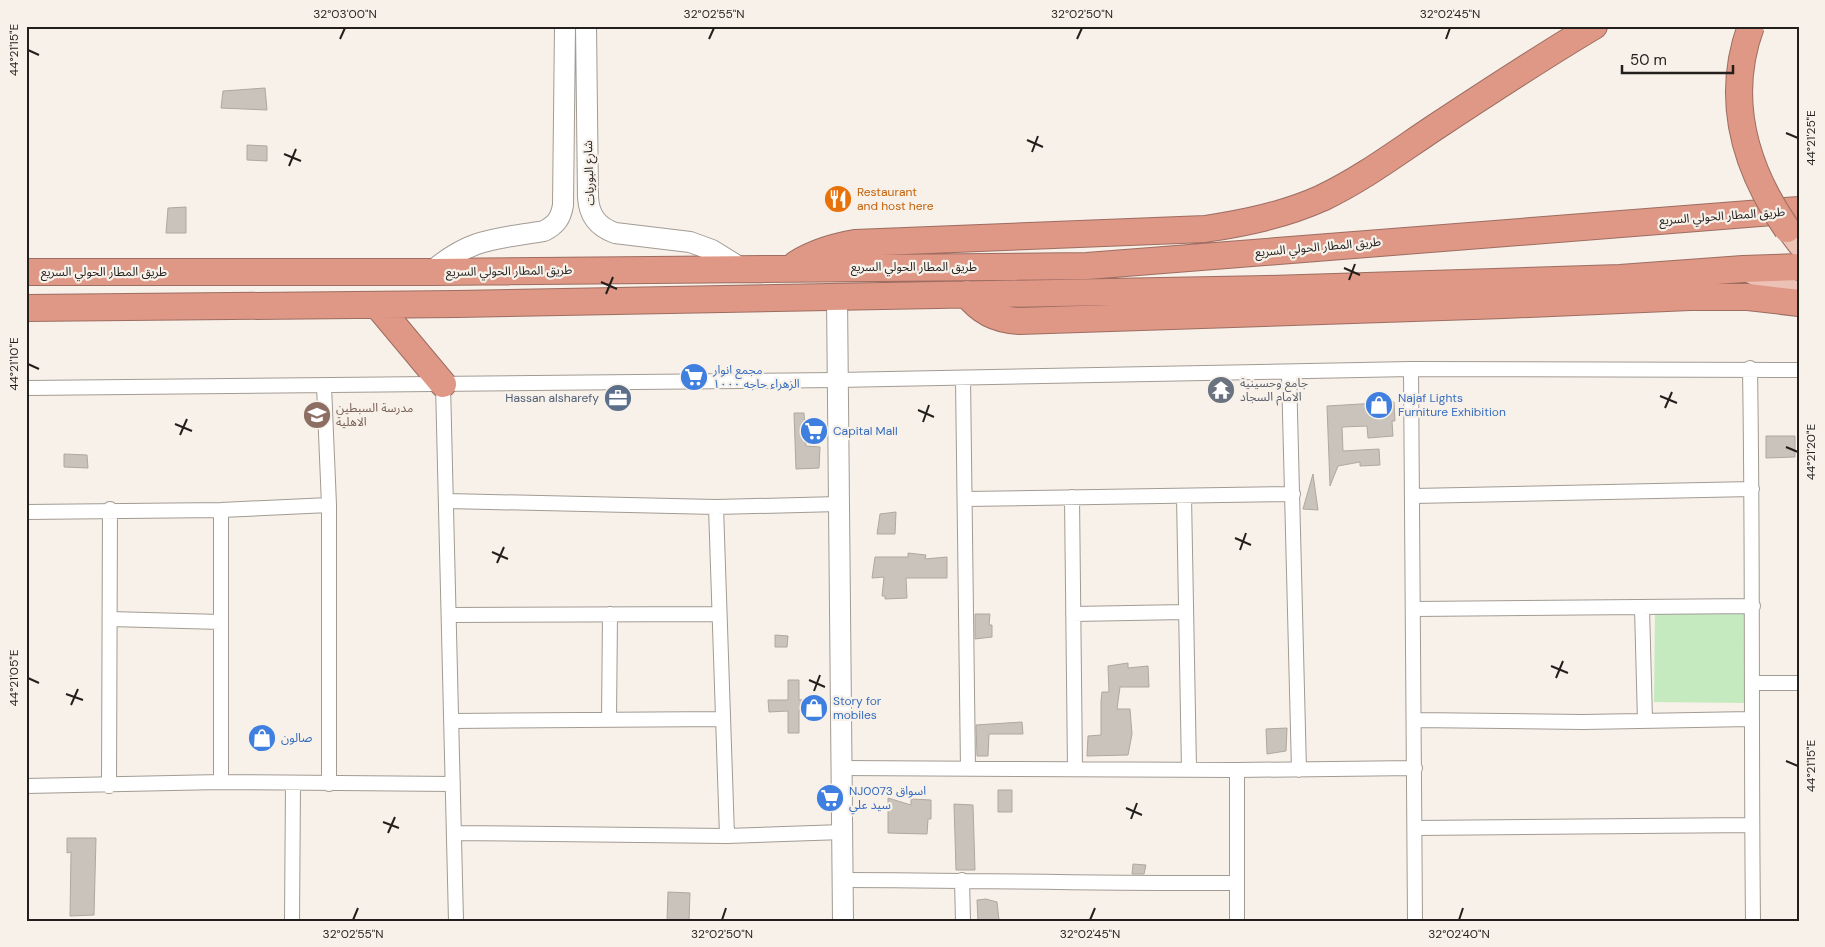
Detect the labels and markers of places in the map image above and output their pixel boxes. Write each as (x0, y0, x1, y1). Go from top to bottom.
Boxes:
restaurant icon: Restaurant and host here (823, 184, 853, 214)
place label: Restaurant and host here (857, 184, 934, 214)
supermarket icon: مجمع انوار الزهراء حاجه ١٠٠٠ (679, 362, 709, 392)
place label: مجمع انوار الزهراء حاجه ١٠٠٠ (712, 362, 800, 392)
temple icon: جامع وحسينية الامام السجاد (1206, 375, 1236, 405)
place label: جامع وحسينية الامام السجاد (1240, 375, 1308, 406)
office icon: Hassan alsharefy (603, 383, 633, 413)
place label: Hassan alsharefy (505, 390, 599, 406)
shop icon: Najaf Lights Furniture Exhibition (1364, 390, 1394, 420)
place label: Najaf Lights Furniture Exhibition (1398, 390, 1506, 420)
school or university icon: مدرسة السبطين الاهلية (302, 400, 332, 430)
place label: مدرسة السبطين الاهلية (336, 400, 413, 430)
supermarket icon: Capital Mall (799, 416, 829, 446)
place label: Capital Mall (833, 423, 898, 439)
shop icon: Story for mobiles (799, 693, 829, 723)
place label: Story for mobiles (833, 693, 882, 723)
shop icon: صالون (247, 723, 277, 753)
place label: صالون (281, 730, 312, 746)
supermarket icon: NJ0073 اسواق سيد علي (815, 783, 845, 813)
place label: NJ0073 اسواق سيد علي (849, 783, 926, 815)

